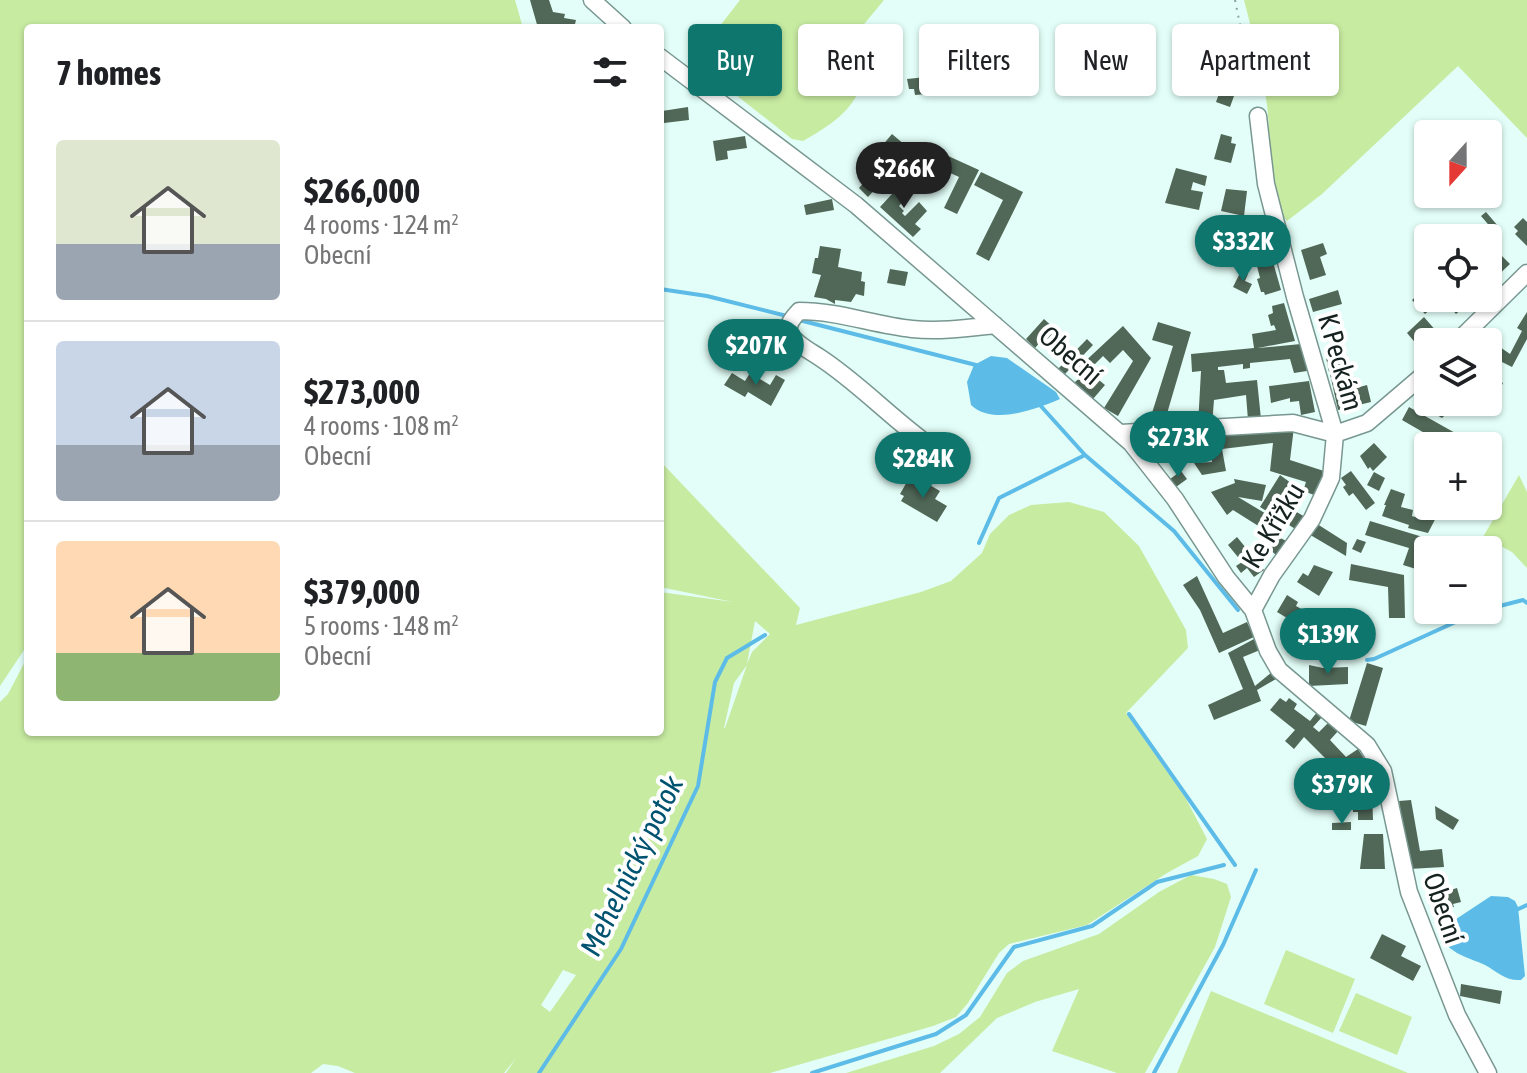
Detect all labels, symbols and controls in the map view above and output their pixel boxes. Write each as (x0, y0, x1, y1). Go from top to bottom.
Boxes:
chip: Buy (688, 24, 782, 96)
chip: Rent (798, 24, 903, 96)
chip: Filters (919, 24, 1039, 96)
chip: New (1055, 24, 1156, 96)
chip: Apartment (1172, 24, 1339, 96)
icon: filters (588, 50, 632, 94)
text: 7 homes (56, 53, 161, 92)
north arrow (1414, 120, 1502, 208)
map controls (1414, 120, 1502, 624)
pin: $266K (848, 142, 960, 210)
text: $266K (874, 153, 934, 183)
text: $266,000 (304, 171, 420, 210)
icon: home (120, 172, 216, 268)
text: 4 rooms · 124 m² (304, 210, 459, 240)
pin: $332K (1187, 215, 1299, 283)
button: locate (1414, 224, 1502, 312)
text: $332K (1213, 226, 1273, 256)
text: Obecní (304, 240, 371, 270)
street label: K Peckám (1312, 310, 1370, 414)
pin: $207K (700, 319, 812, 387)
street label: Obecní (1033, 319, 1109, 391)
button: layers (1414, 328, 1502, 416)
text: $207K (726, 330, 786, 360)
text: $273,000 (304, 372, 420, 411)
icon: home (120, 373, 216, 469)
text: 4 rooms · 108 m² (304, 411, 459, 441)
pin: $273K (1122, 411, 1234, 479)
text: $273K (1148, 422, 1208, 452)
pin: $284K (867, 432, 979, 500)
button: + (1414, 432, 1502, 520)
text: Obecní (304, 441, 371, 471)
text: $284K (893, 443, 953, 473)
street label: Ke Křížku (1235, 476, 1311, 574)
button: − (1414, 536, 1502, 624)
text: $379,000 (304, 572, 420, 611)
icon: home (120, 573, 216, 669)
pin: $139K (1272, 608, 1384, 676)
text: 5 rooms · 148 m² (304, 611, 459, 641)
text: $139K (1298, 619, 1358, 649)
text: Obecní (304, 641, 371, 671)
pin: $379K (1286, 758, 1398, 826)
water label: Mehelnický potok (573, 769, 690, 961)
text: $379K (1312, 769, 1372, 799)
street label: Obecní (1417, 868, 1471, 948)

